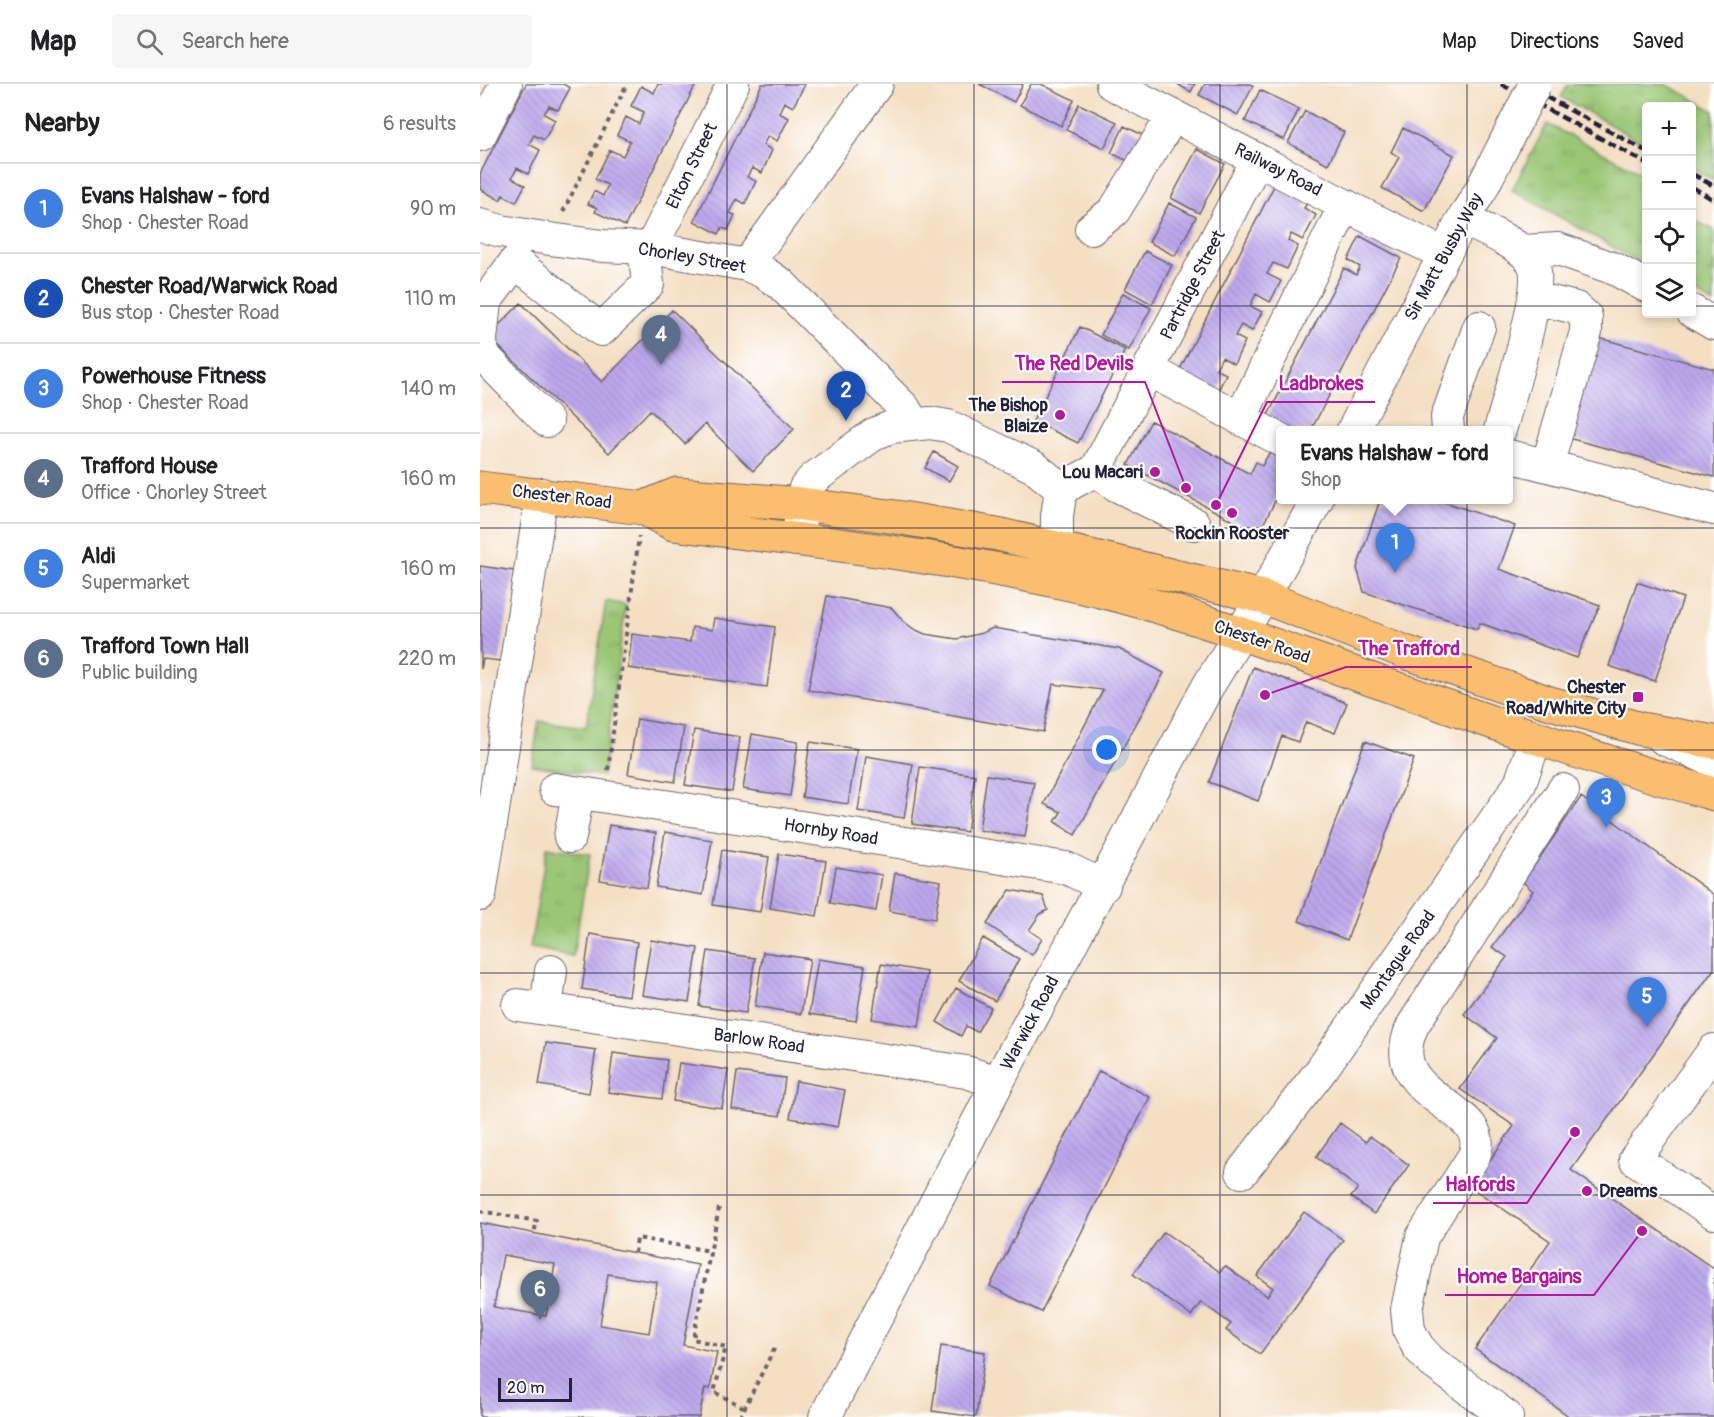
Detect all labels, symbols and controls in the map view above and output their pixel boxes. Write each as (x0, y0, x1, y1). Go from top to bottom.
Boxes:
search box (112, 14, 532, 68)
text: Map (30, 24, 76, 59)
icon: search (133, 25, 166, 58)
text: Search here (181, 27, 289, 55)
text: Map (1442, 28, 1477, 55)
text: Directions (1510, 28, 1599, 55)
text: Saved (1632, 28, 1684, 55)
map controls (1642, 102, 1696, 318)
button: + (1642, 102, 1696, 156)
text: Nearby (24, 107, 100, 139)
text: 6 results (383, 111, 456, 136)
street label: Elton Street (661, 118, 723, 213)
street label: Railway Road (1230, 138, 1326, 202)
button: − (1642, 156, 1696, 210)
text: Evans Halshaw - ford (81, 182, 270, 210)
street label: Sir Matt Busby Way (1399, 189, 1489, 325)
text: 1 (40, 196, 47, 221)
text: 90 m (410, 196, 456, 221)
text: Shop · Chester Road (81, 210, 249, 235)
button: locate (1642, 210, 1696, 264)
street label: Partridge Street (1155, 226, 1231, 344)
street label: Chorley Street (636, 237, 748, 279)
button: layers (1642, 264, 1696, 318)
text: Chester Road/Warwick Road (81, 272, 338, 300)
text: 2 (38, 286, 49, 311)
text: 110 m (405, 286, 456, 311)
text: Bus stop · Chester Road (81, 300, 280, 325)
pin: 4 (642, 316, 681, 365)
callout: The Red Devils (1002, 344, 1145, 382)
text: The Red Devils (1014, 351, 1134, 376)
text: Powerhouse Fitness (81, 362, 266, 390)
callout: Ladbrokes (1267, 364, 1375, 402)
text: Ladbrokes (1279, 371, 1363, 396)
pin: 2 (826, 372, 866, 421)
text: 3 (38, 376, 49, 401)
text: 140 m (401, 376, 456, 401)
text: Shop · Chester Road (81, 390, 249, 415)
place label: The Bishop Blaize (968, 394, 1049, 438)
marker: The Bishop Blaize (1053, 408, 1067, 422)
popup (1276, 426, 1513, 504)
text: Evans Halshaw - ford (1300, 439, 1489, 467)
text: Trafford House (81, 452, 217, 480)
place label: Lou Macari (1062, 461, 1143, 484)
marker: Lou Macari (1148, 465, 1162, 479)
text: 4 (38, 466, 49, 491)
text: 160 m (401, 466, 456, 491)
text: Shop (1300, 467, 1342, 492)
street label: Chester Road (511, 479, 613, 515)
text: Office · Chorley Street (81, 480, 267, 505)
marker: Rockin Rooster (1225, 506, 1239, 520)
place label: Rockin Rooster (1175, 522, 1290, 545)
pin: 1 (1376, 524, 1414, 573)
text: Aldi (81, 542, 115, 570)
text: 5 (38, 556, 49, 581)
text: 160 m (401, 556, 456, 581)
text: Supermarket (81, 570, 190, 595)
street label: Chester Road (1211, 615, 1313, 669)
callout: The Trafford (1346, 629, 1472, 667)
text: Trafford Town Hall (81, 632, 249, 660)
text: The Trafford (1357, 636, 1460, 661)
text: 6 (38, 646, 49, 671)
text: 220 m (398, 646, 456, 671)
text: Public building (81, 660, 197, 685)
place label: Chester Road/White City (1506, 676, 1627, 720)
marker: Chester Road/White City (1631, 690, 1645, 704)
your location (1092, 735, 1121, 764)
pin: 3 (1586, 778, 1626, 828)
street label: Hornby Road (782, 813, 880, 851)
street label: Montague Road (1355, 906, 1441, 1014)
street label: Warwick Road (996, 972, 1064, 1074)
pin: 5 (1628, 978, 1666, 1027)
street label: Barlow Road (712, 1023, 806, 1059)
callout: Halfords (1433, 1165, 1527, 1203)
text: Halfords (1445, 1172, 1515, 1197)
place label: Dreams (1599, 1180, 1658, 1203)
marker: Dreams (1580, 1184, 1594, 1198)
callout: Home Bargains (1445, 1257, 1594, 1295)
text: Home Bargains (1456, 1264, 1582, 1289)
pin: 6 (520, 1270, 560, 1320)
scale bar (498, 1375, 572, 1402)
text: 20 m (507, 1378, 545, 1398)

